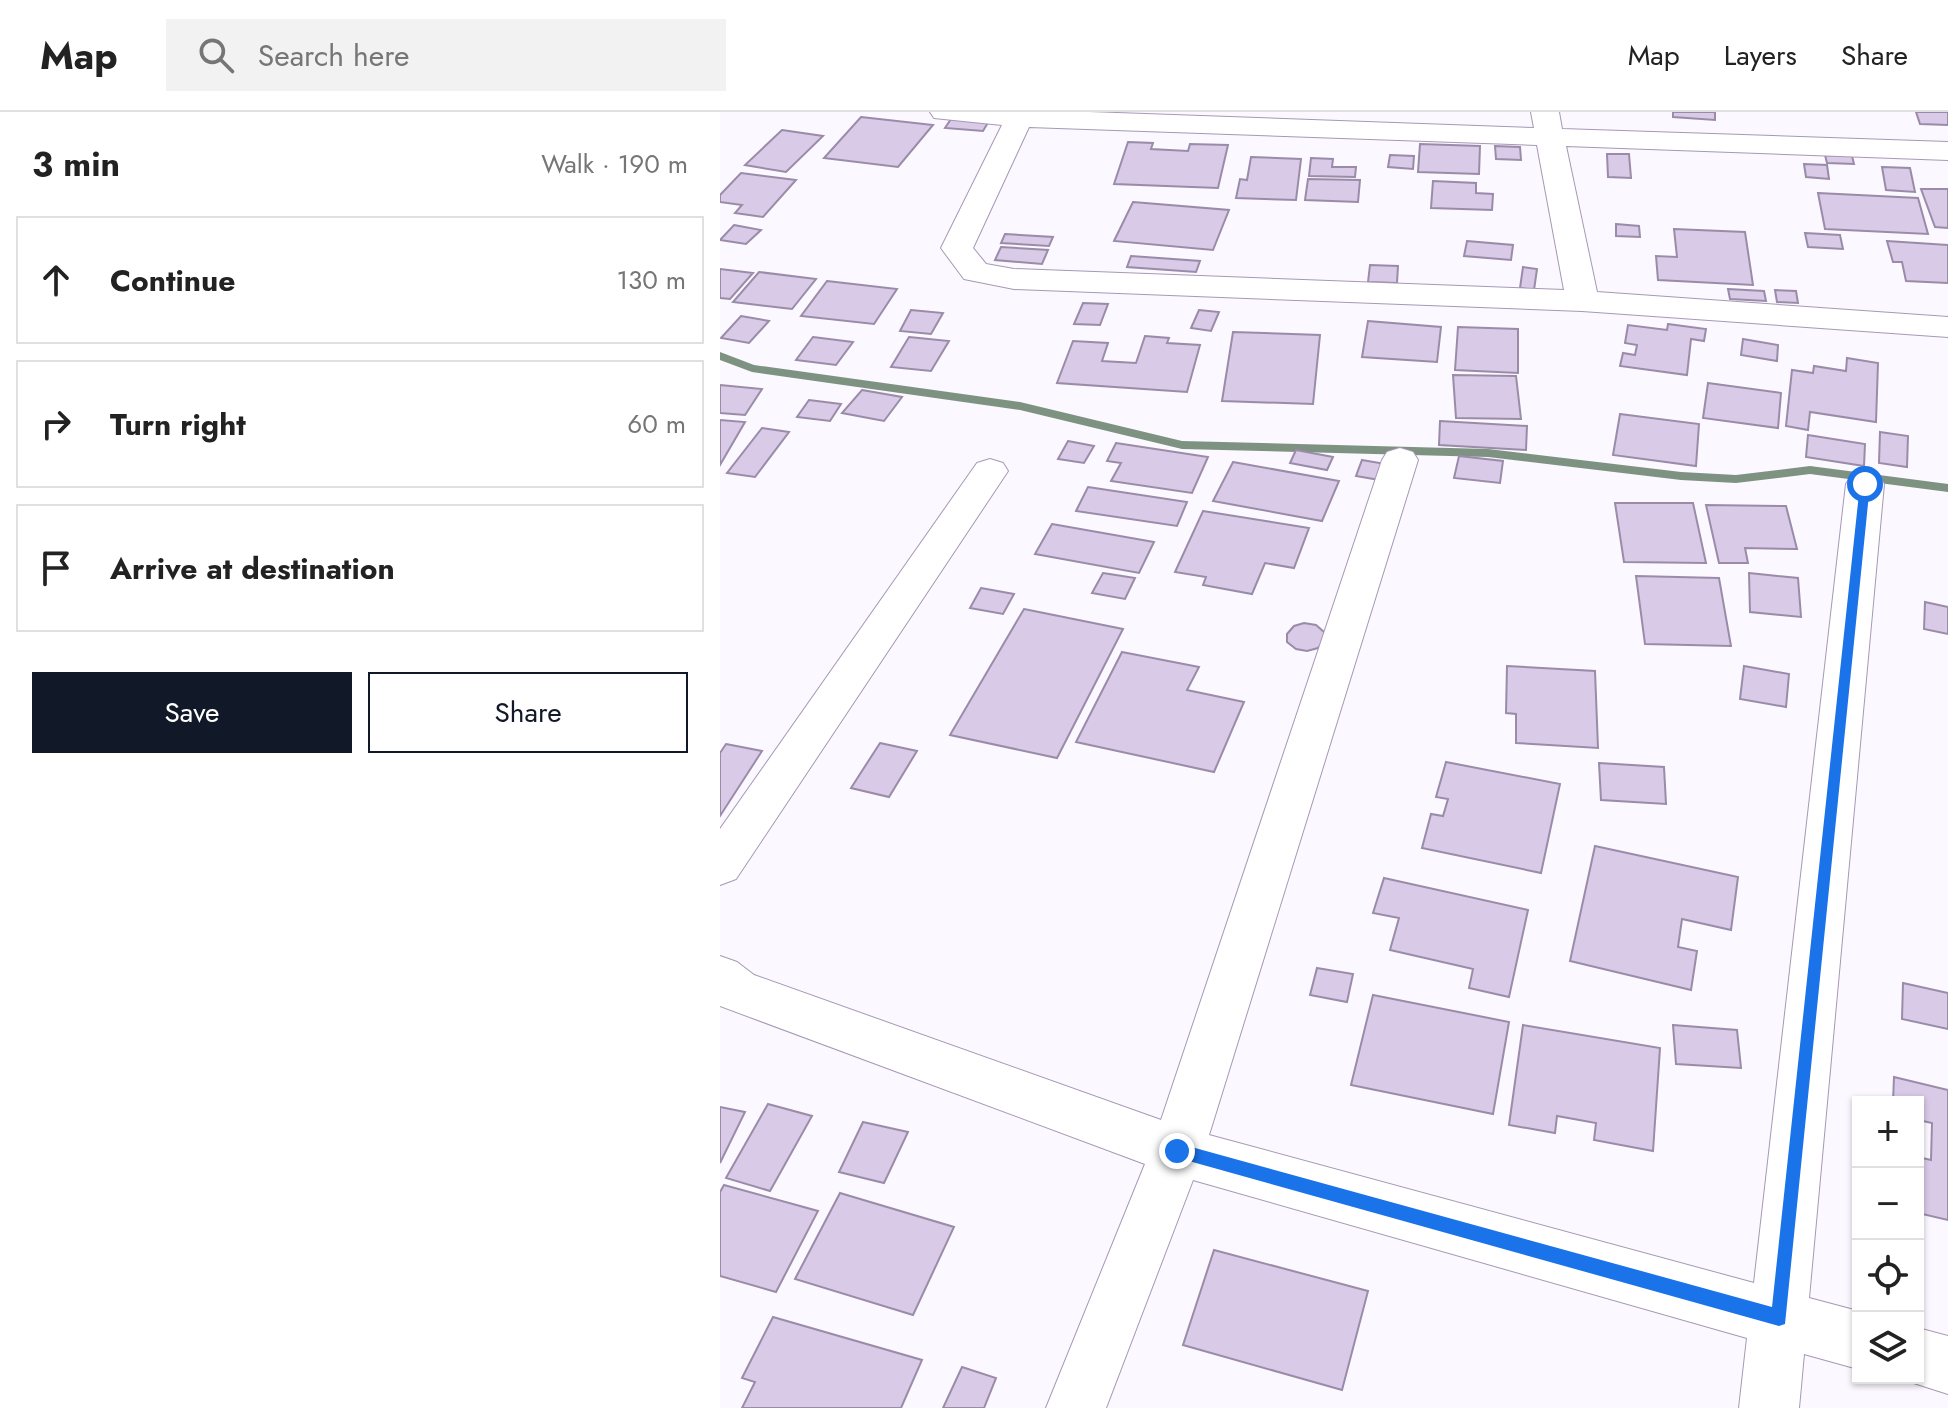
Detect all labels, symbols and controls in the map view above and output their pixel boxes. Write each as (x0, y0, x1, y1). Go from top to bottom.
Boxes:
search box (166, 19, 726, 91)
text: Map (40, 28, 118, 83)
icon: search (194, 33, 238, 77)
text: Search here (258, 34, 410, 77)
text: Map (1628, 35, 1680, 76)
text: Layers (1724, 35, 1797, 76)
text: Share (1841, 35, 1908, 76)
text: 3 min (32, 140, 120, 189)
text: Walk · 190 m (541, 145, 688, 183)
icon: ahead (34, 258, 78, 302)
text: Continue (110, 259, 236, 302)
text: 130 m (616, 261, 686, 299)
icon: right (34, 402, 78, 446)
text: Turn right (110, 403, 246, 446)
text: 60 m (627, 405, 686, 443)
route start (1847, 466, 1883, 502)
icon: arrive (34, 546, 78, 590)
text: Arrive at destination (110, 547, 395, 590)
button: Save (32, 672, 352, 753)
button: Share (368, 672, 688, 753)
map controls (1852, 1096, 1924, 1384)
button: + (1852, 1096, 1924, 1168)
route end (1159, 1133, 1195, 1169)
button: − (1852, 1168, 1924, 1240)
button: locate (1852, 1240, 1924, 1312)
button: layers (1852, 1312, 1924, 1384)

